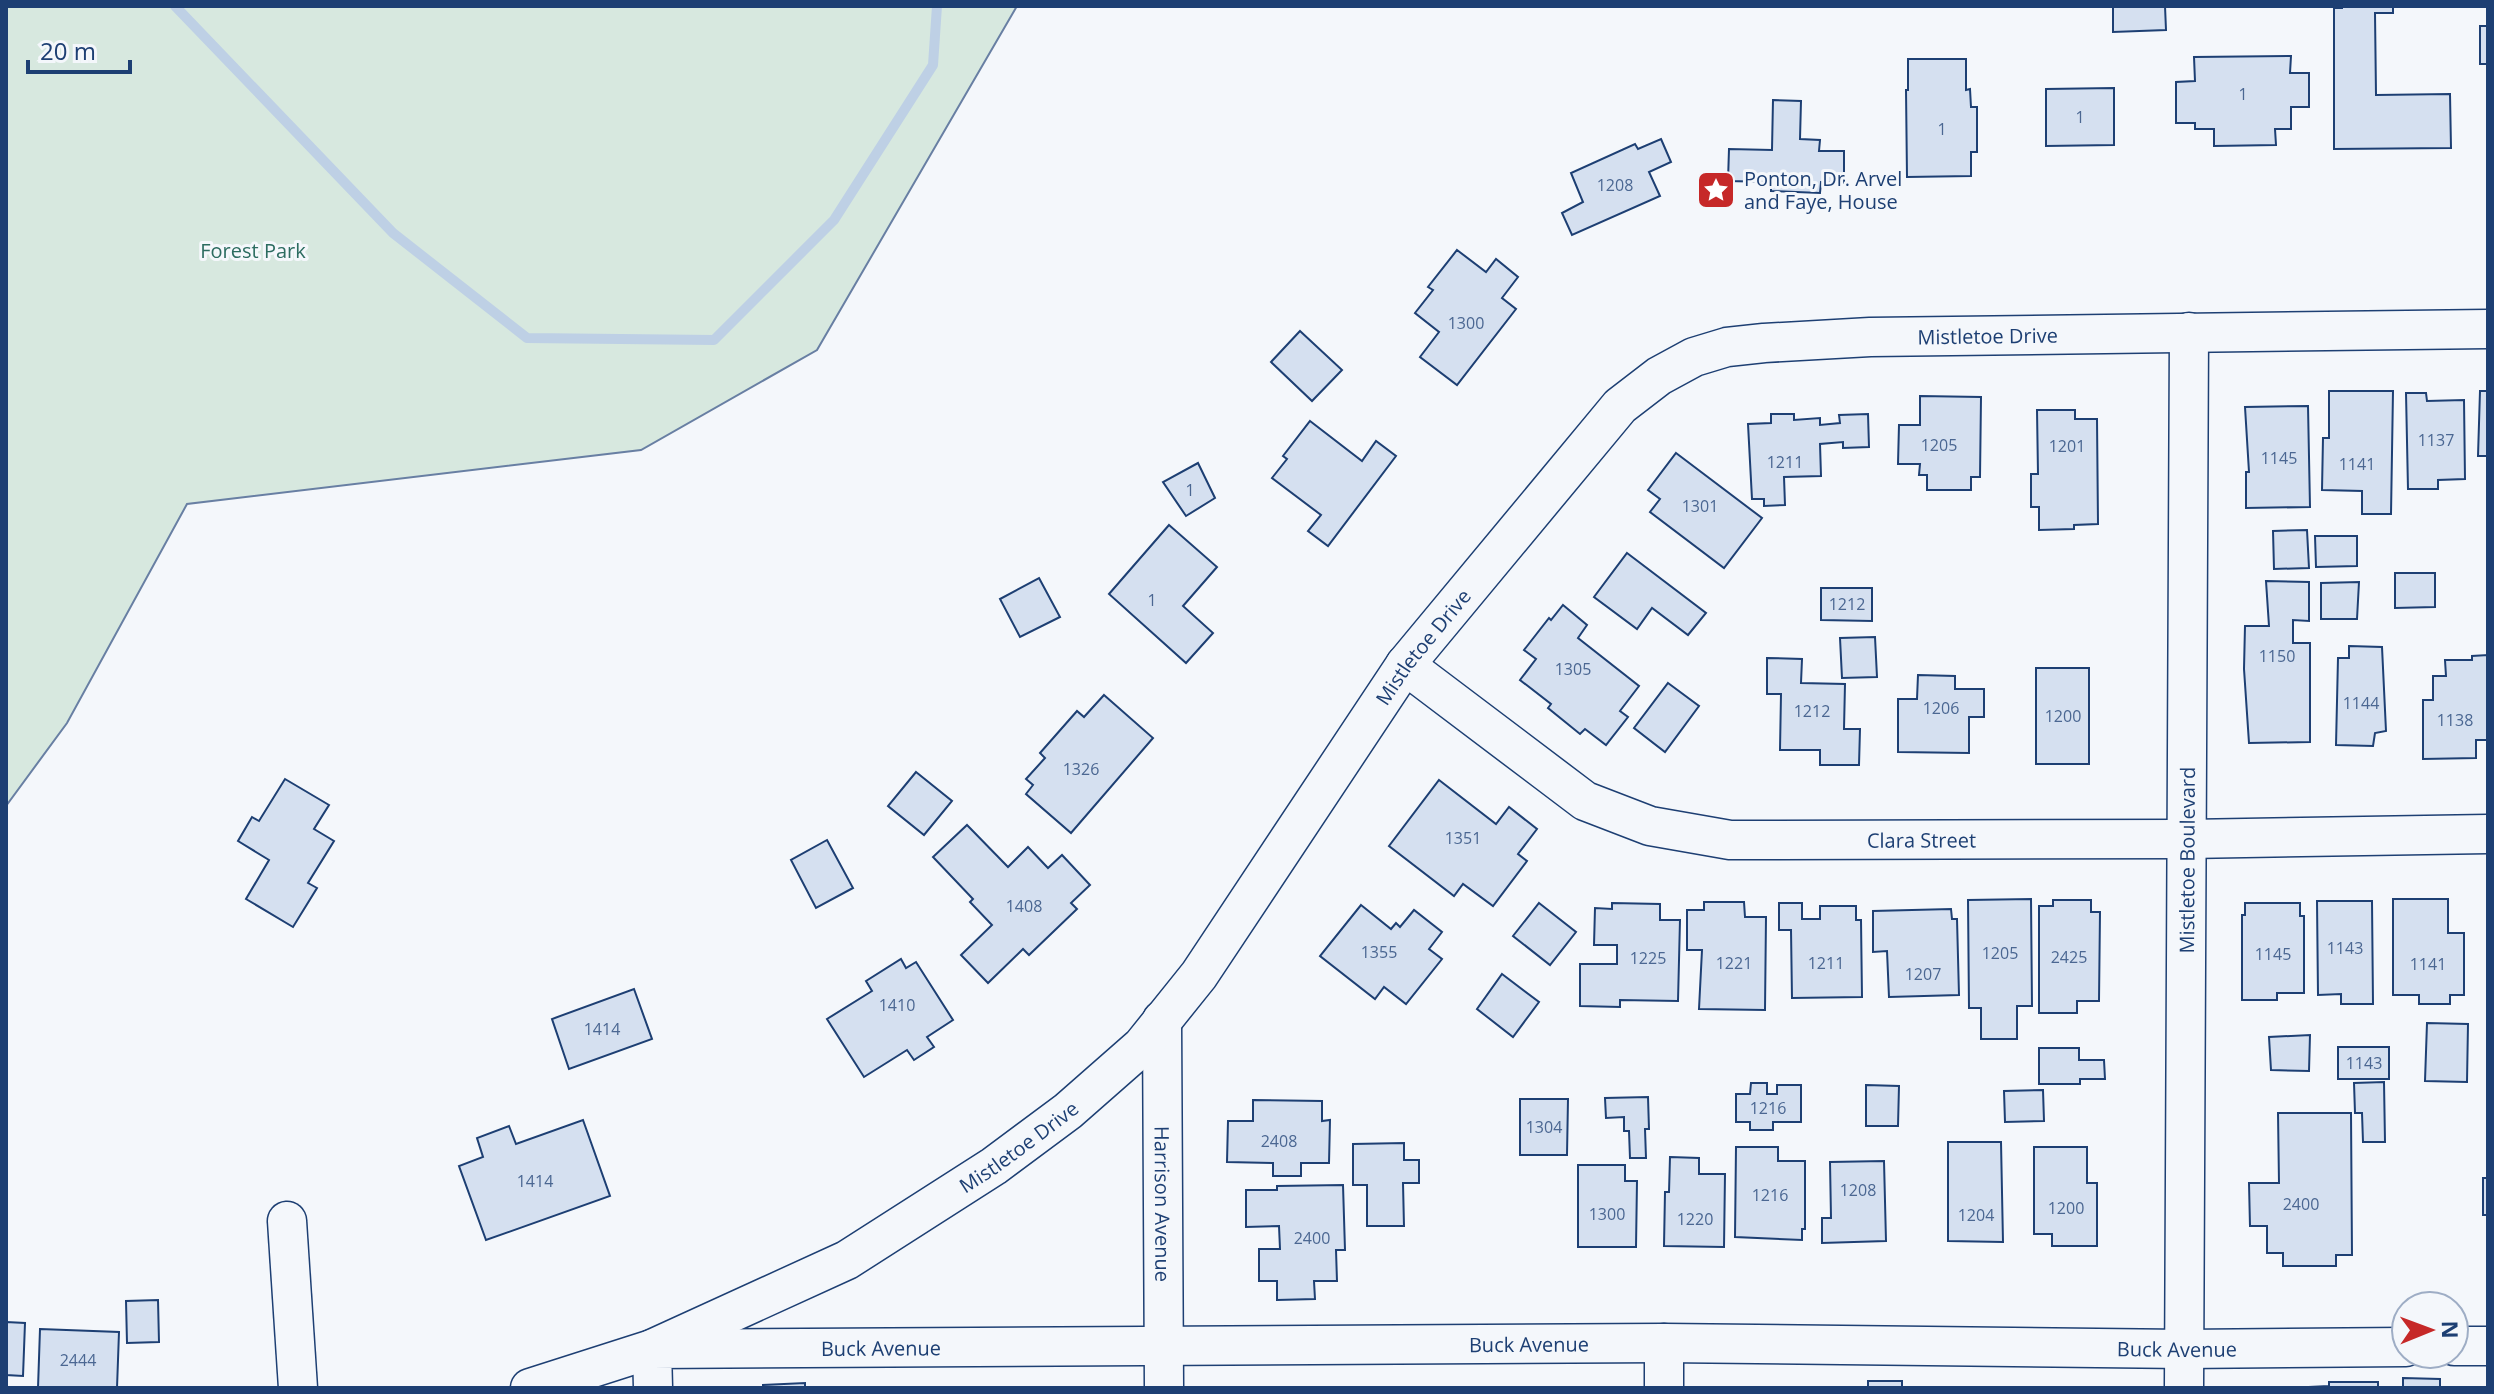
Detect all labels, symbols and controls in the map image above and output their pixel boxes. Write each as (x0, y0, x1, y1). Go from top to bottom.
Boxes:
scale bar (28, 24, 130, 74)
text: 20 m (40, 34, 96, 67)
house number: 1 (2238, 83, 2248, 105)
house number: 1 (2075, 106, 2085, 128)
house number: 1 (1937, 118, 1947, 140)
place label: Ponton, Dr. Arvel and Faye, House (1744, 165, 1902, 215)
place icon: Ponton, Dr. Arvel and Faye, House (1695, 169, 1737, 211)
house number: 1208 (1597, 174, 1633, 196)
park label: Forest Park (200, 237, 306, 264)
house number: 1300 (1448, 312, 1484, 334)
street label: Mistletoe Drive (1917, 321, 2058, 350)
house number: 1137 (2418, 429, 2454, 451)
house number: 1205 (1921, 434, 1957, 456)
house number: 1201 (2049, 435, 2085, 457)
house number: 1145 (2261, 447, 2297, 469)
house number: 1211 (1767, 451, 1803, 473)
house number: 1141 (2339, 453, 2375, 475)
house number: 1 (1185, 479, 1195, 501)
house number: 1301 (1682, 495, 1718, 517)
street label: Mistletoe Drive (1369, 583, 1476, 710)
house number: 1 (1147, 589, 1157, 611)
house number: 1212 (1829, 593, 1865, 615)
house number: 1150 (2259, 645, 2295, 667)
house number: 1305 (1555, 658, 1591, 680)
house number: 1144 (2343, 692, 2379, 714)
house number: 1206 (1923, 697, 1959, 719)
house number: 1212 (1794, 700, 1830, 722)
house number: 1200 (2045, 705, 2081, 727)
house number: 1138 (2437, 709, 2473, 731)
house number: 1326 (1063, 758, 1099, 780)
street label: Mistletoe Boulevard (2173, 767, 2200, 953)
street label: Clara Street (1867, 826, 1976, 853)
house number: 1351 (1445, 827, 1481, 849)
house number: 1408 (1006, 895, 1042, 917)
house number: 1143 (2327, 937, 2363, 959)
house number: 1355 (1361, 941, 1397, 963)
house number: 1205 (1982, 942, 2018, 964)
house number: 1145 (2255, 943, 2291, 965)
house number: 2425 (2051, 946, 2087, 968)
house number: 1225 (1630, 947, 1666, 969)
house number: 1221 (1716, 952, 1752, 974)
house number: 1211 (1808, 952, 1844, 974)
house number: 1141 (2410, 953, 2446, 975)
house number: 1207 (1905, 963, 1941, 985)
house number: 1410 (879, 994, 915, 1016)
house number: 1414 (584, 1018, 620, 1040)
house number: 1143 (2346, 1052, 2382, 1074)
street label: Mistletoe Drive (954, 1095, 1084, 1199)
house number: 1216 (1750, 1097, 1786, 1119)
house number: 1304 (1526, 1116, 1562, 1138)
street label: Harrison Avenue (1149, 1126, 1177, 1282)
house number: 2408 (1261, 1130, 1297, 1152)
house number: 1414 (517, 1170, 553, 1192)
house number: 1208 (1840, 1179, 1876, 1201)
house number: 1216 (1752, 1184, 1788, 1206)
house number: 2400 (2283, 1193, 2319, 1215)
house number: 1200 (2048, 1197, 2084, 1219)
house number: 1300 (1589, 1203, 1625, 1225)
house number: 1204 (1958, 1204, 1994, 1226)
house number: 1220 (1677, 1208, 1713, 1230)
house number: 2400 (1294, 1227, 1330, 1249)
north arrow (2390, 1290, 2470, 1370)
text: N (2436, 1320, 2466, 1339)
street label: Buck Avenue (1469, 1330, 1589, 1358)
street label: Buck Avenue (821, 1334, 941, 1361)
street label: Buck Avenue (2117, 1335, 2237, 1363)
house number: 2444 (60, 1349, 96, 1371)

